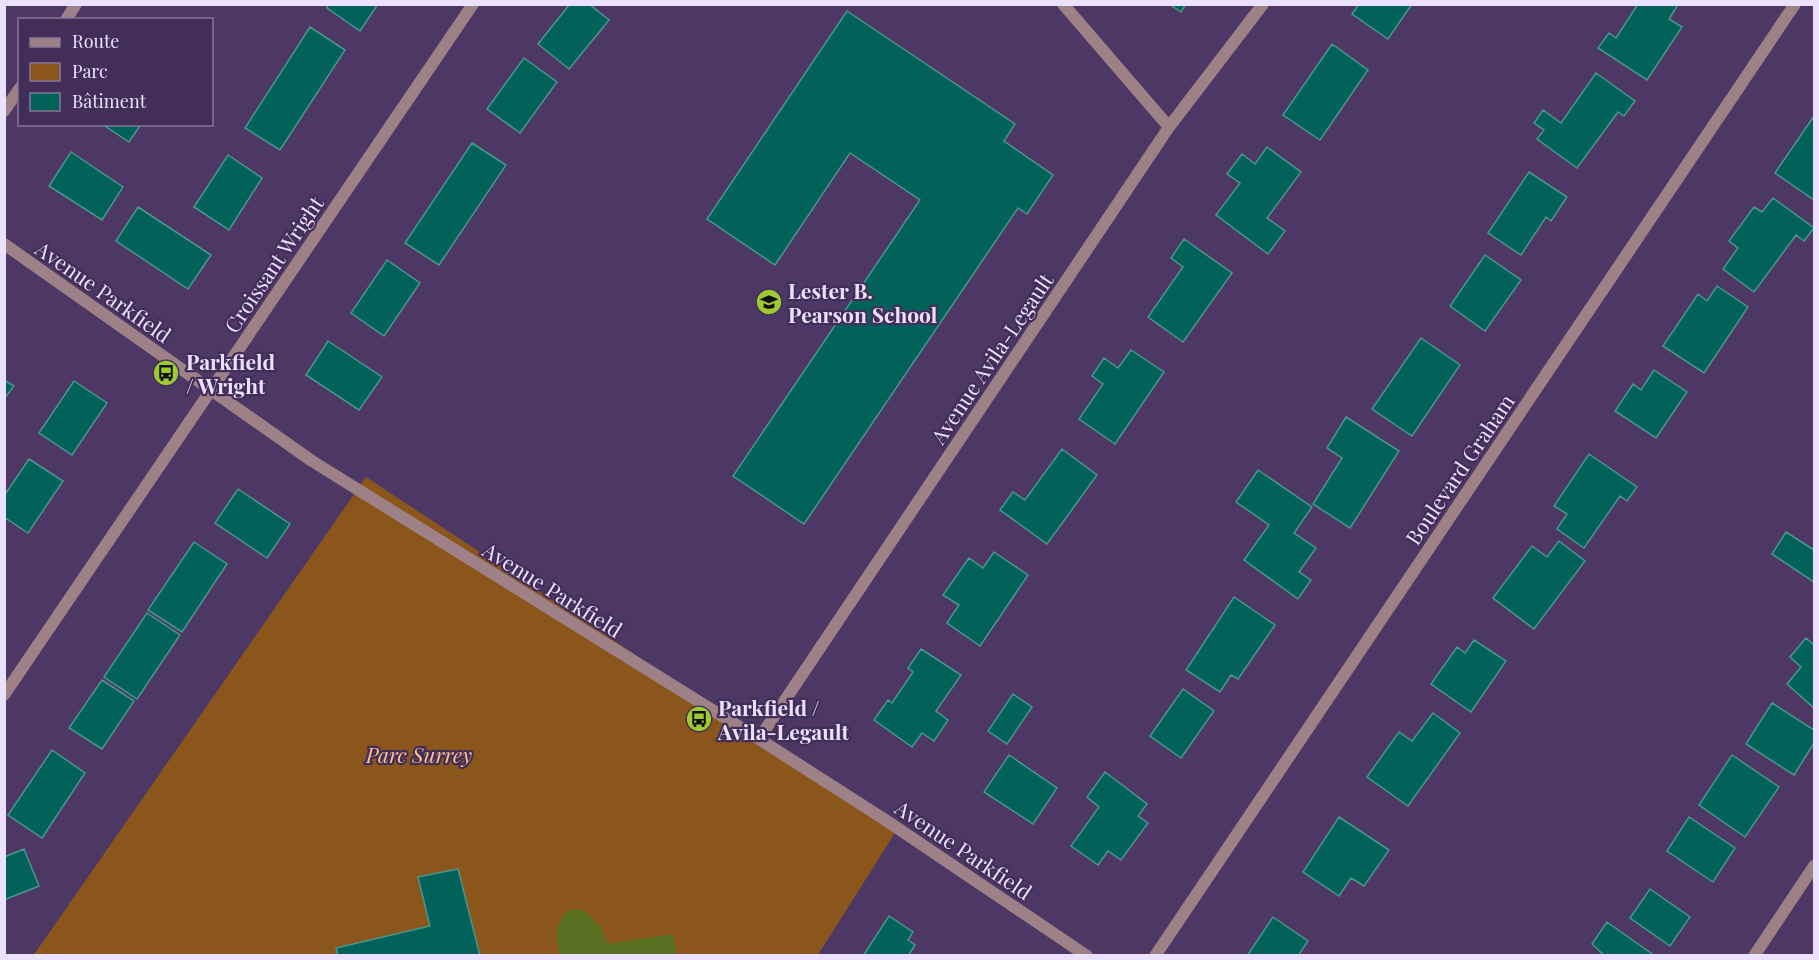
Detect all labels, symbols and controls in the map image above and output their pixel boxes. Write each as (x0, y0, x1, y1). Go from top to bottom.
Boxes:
legend (18, 18, 213, 126)
text: Route (72, 29, 119, 53)
text: Parc (72, 59, 108, 83)
text: Bâtiment (72, 89, 147, 113)
street label: Croissant Wright (217, 190, 329, 338)
street label: Avenue Parkfield (30, 233, 177, 348)
street label: Avenue Avila-Legault (923, 267, 1059, 450)
place label: Lester B. Pearson School (788, 276, 938, 328)
school or university icon: Lester B. Pearson School (754, 287, 784, 317)
place label: Parkfield / Wright (186, 347, 275, 399)
bus stop icon: Parkfield / Wright (151, 358, 181, 388)
street label: Boulevard Graham (1398, 388, 1520, 550)
street label: Avenue Parkfield (477, 534, 628, 643)
place label: Parkfield / Avila-Legault (717, 693, 849, 745)
bus stop icon: Parkfield / Avila-Legault (684, 704, 714, 734)
park label: Parc Surrey (365, 740, 472, 768)
street label: Avenue Parkfield (889, 792, 1038, 905)

